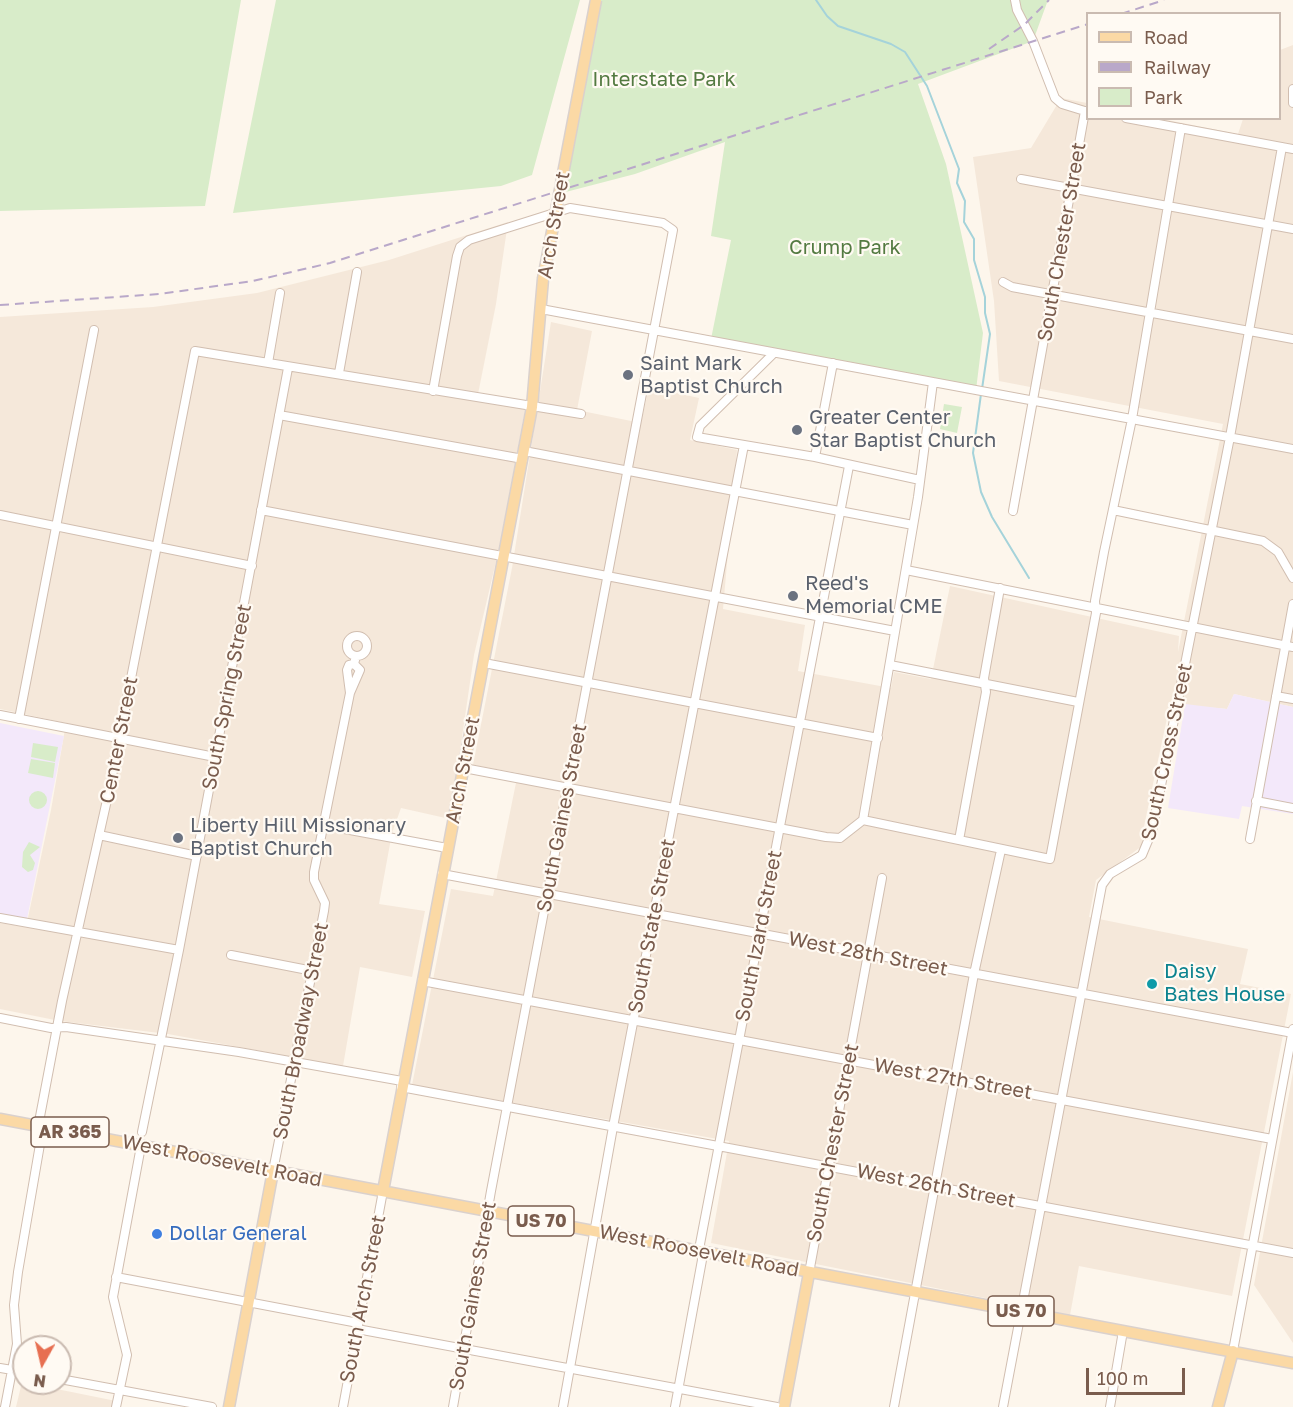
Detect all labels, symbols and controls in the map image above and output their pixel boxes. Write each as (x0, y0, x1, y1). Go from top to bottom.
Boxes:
legend (1086, 12, 1281, 120)
text: Road (1144, 26, 1188, 48)
text: Railway (1144, 56, 1211, 78)
park label: Interstate Park (592, 68, 736, 92)
text: Park (1144, 86, 1183, 108)
street label: South Chester Street (1033, 140, 1091, 344)
street label: Arch Street (533, 170, 575, 280)
park label: Crump Park (789, 236, 901, 260)
place label: Saint Mark Baptist Church (640, 352, 783, 399)
marker: Saint Mark Baptist Church (621, 368, 635, 382)
place label: Greater Center Star Baptist Church (809, 406, 996, 453)
marker: Greater Center Star Baptist Church (790, 423, 804, 437)
place label: Reed's Memorial CME (805, 572, 942, 619)
marker: Reed's Memorial CME (786, 589, 800, 603)
street label: South Spring Street (197, 602, 257, 792)
street label: South Cross Street (1136, 661, 1198, 843)
street label: Center Street (95, 674, 143, 806)
street label: Arch Street (441, 715, 485, 825)
street label: South Gaines Street (532, 722, 592, 914)
place label: Liberty Hill Missionary Baptist Church (190, 814, 406, 861)
marker: Liberty Hill Missionary Baptist Church (171, 831, 185, 845)
street label: South State Street (623, 837, 681, 1015)
street label: South Izard Street (731, 848, 787, 1024)
street label: South Broadway Street (268, 920, 334, 1142)
street label: West 28th Street (786, 927, 950, 981)
place label: Daisy Bates House (1164, 960, 1285, 1007)
marker: Daisy Bates House (1145, 977, 1159, 991)
street label: South Chester Street (802, 1042, 864, 1244)
street label: West 27th Street (872, 1053, 1034, 1105)
road number: AR 365 (31, 1117, 109, 1147)
street label: West Roosevelt Road (120, 1130, 324, 1192)
street label: West 26th Street (854, 1159, 1018, 1213)
street label: South Gaines Street (445, 1200, 501, 1392)
road number: US 70 (508, 1206, 574, 1236)
street label: South Arch Street (335, 1213, 391, 1385)
street label: West Roosevelt Road (597, 1220, 801, 1282)
place label: Dollar General (169, 1222, 307, 1246)
marker: Dollar General (150, 1227, 164, 1241)
road number: US 70 (988, 1296, 1054, 1326)
north arrow (12, 1335, 72, 1395)
scale bar (1089, 1356, 1188, 1394)
text: 100 m (1097, 1367, 1148, 1389)
text: N (32, 1370, 47, 1392)

